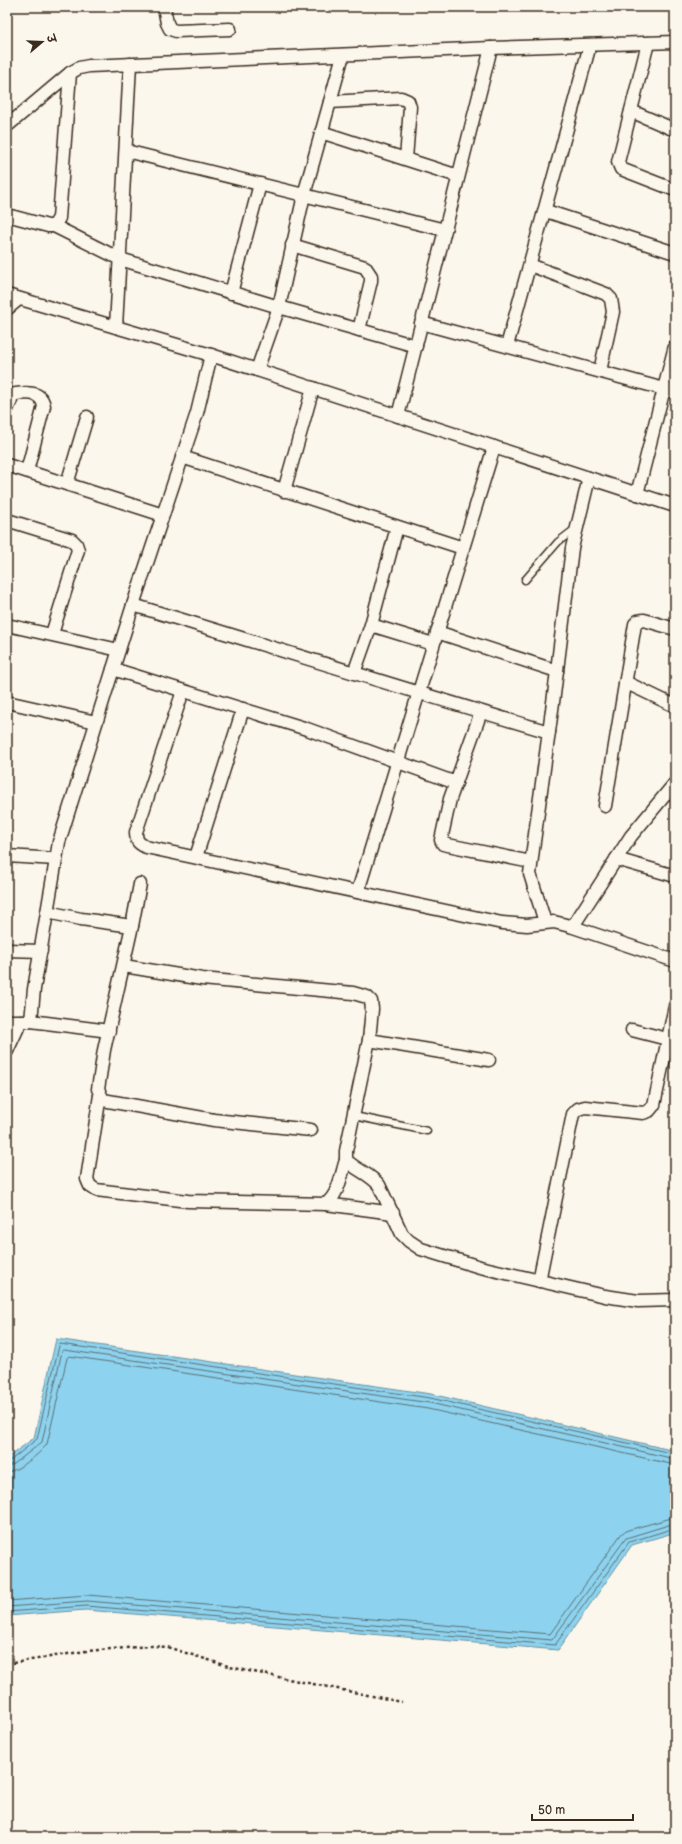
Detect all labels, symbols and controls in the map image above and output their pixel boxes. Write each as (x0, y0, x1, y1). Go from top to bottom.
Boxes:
north arrow (22, 22, 62, 62)
text: उ (43, 32, 59, 46)
scale bar (532, 1796, 633, 1822)
text: 50 m (538, 1803, 565, 1818)

